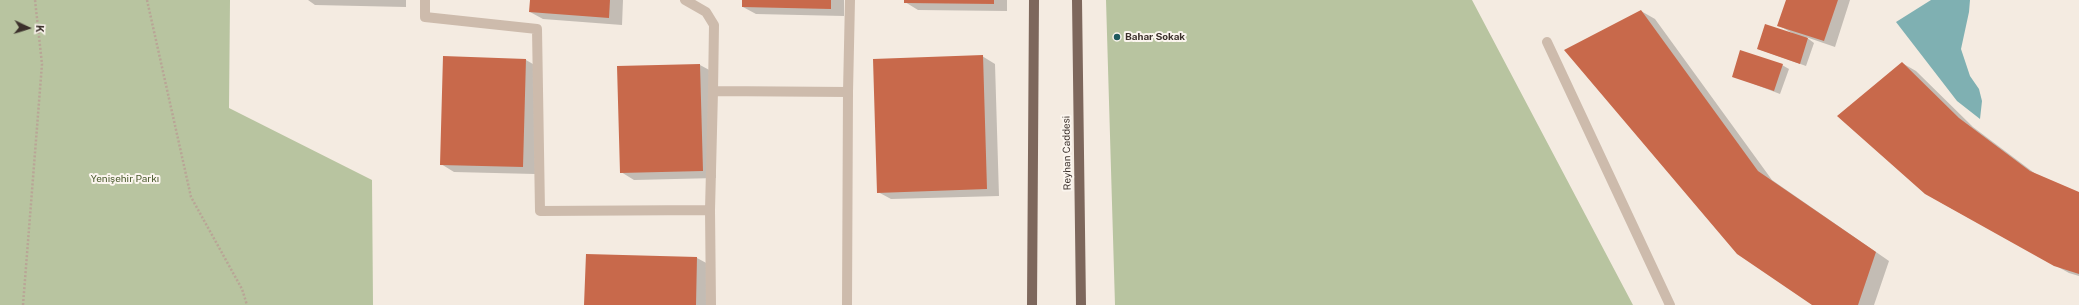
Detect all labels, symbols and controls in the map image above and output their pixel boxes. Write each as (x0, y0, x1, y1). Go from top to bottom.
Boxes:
north arrow (8, 8, 48, 48)
text: K (34, 24, 46, 33)
place label: Bahar Sokak (1125, 31, 1185, 43)
marker: Bahar Sokak (1112, 32, 1122, 42)
street label: Reyhan Caddesi (1060, 116, 1074, 190)
park label: Yenişehir Parkı (91, 173, 159, 185)

